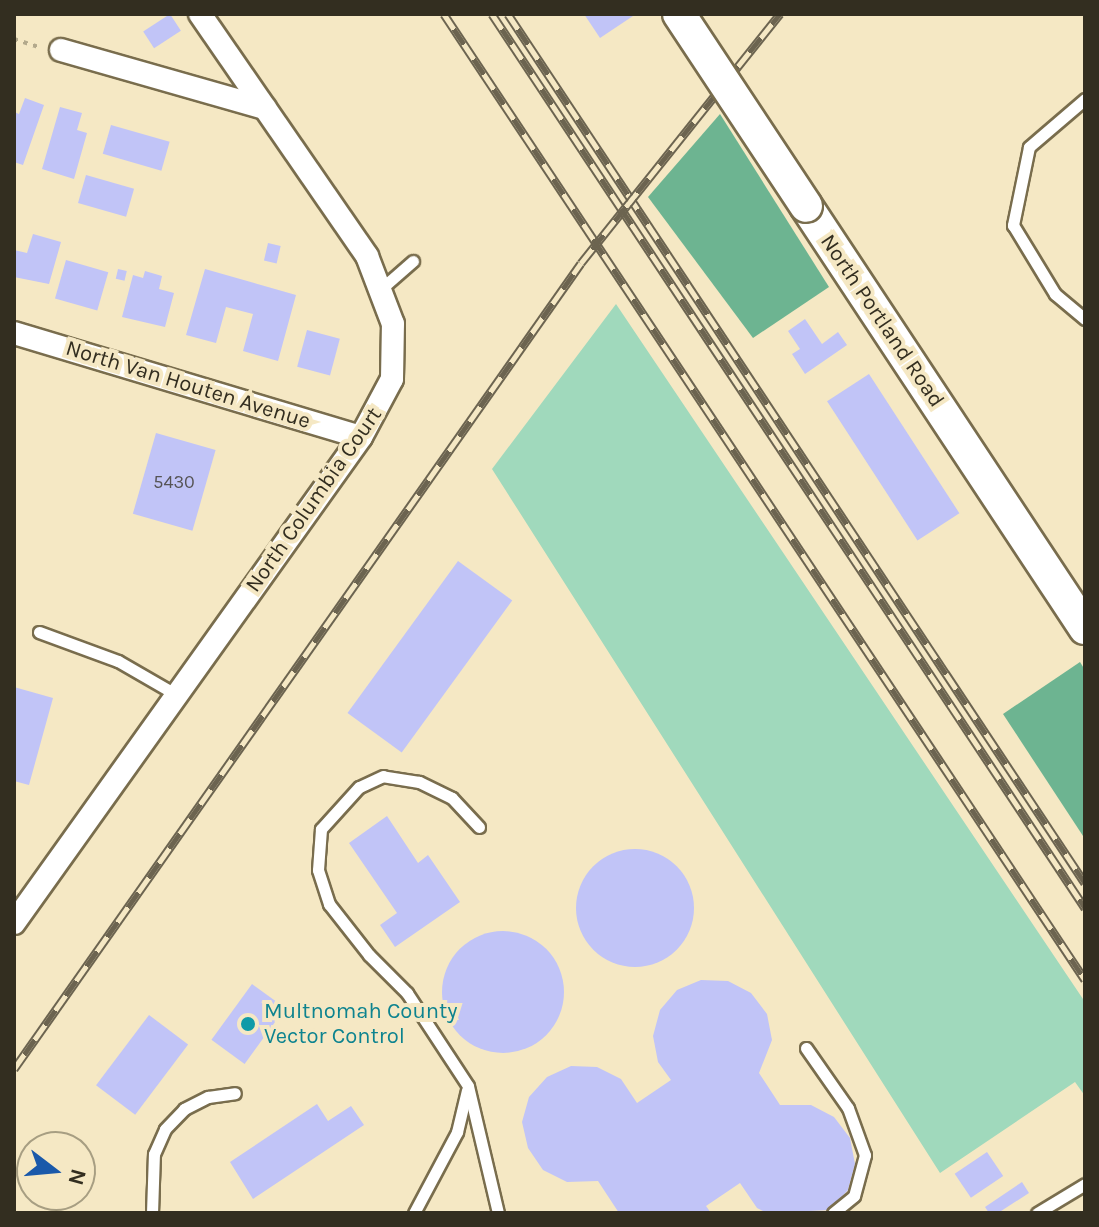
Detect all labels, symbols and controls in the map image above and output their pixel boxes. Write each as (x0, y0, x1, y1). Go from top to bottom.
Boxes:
street label: North Portland Road (814, 230, 950, 412)
street label: North Van Houten Avenue (62, 335, 314, 435)
street label: North Columbia Court (240, 403, 388, 597)
house number: 5430 (153, 471, 195, 493)
place label: Multnomah County Vector Control (264, 998, 458, 1050)
marker: Multnomah County Vector Control (239, 1015, 257, 1033)
north arrow (16, 1131, 96, 1211)
text: N (62, 1166, 92, 1188)

